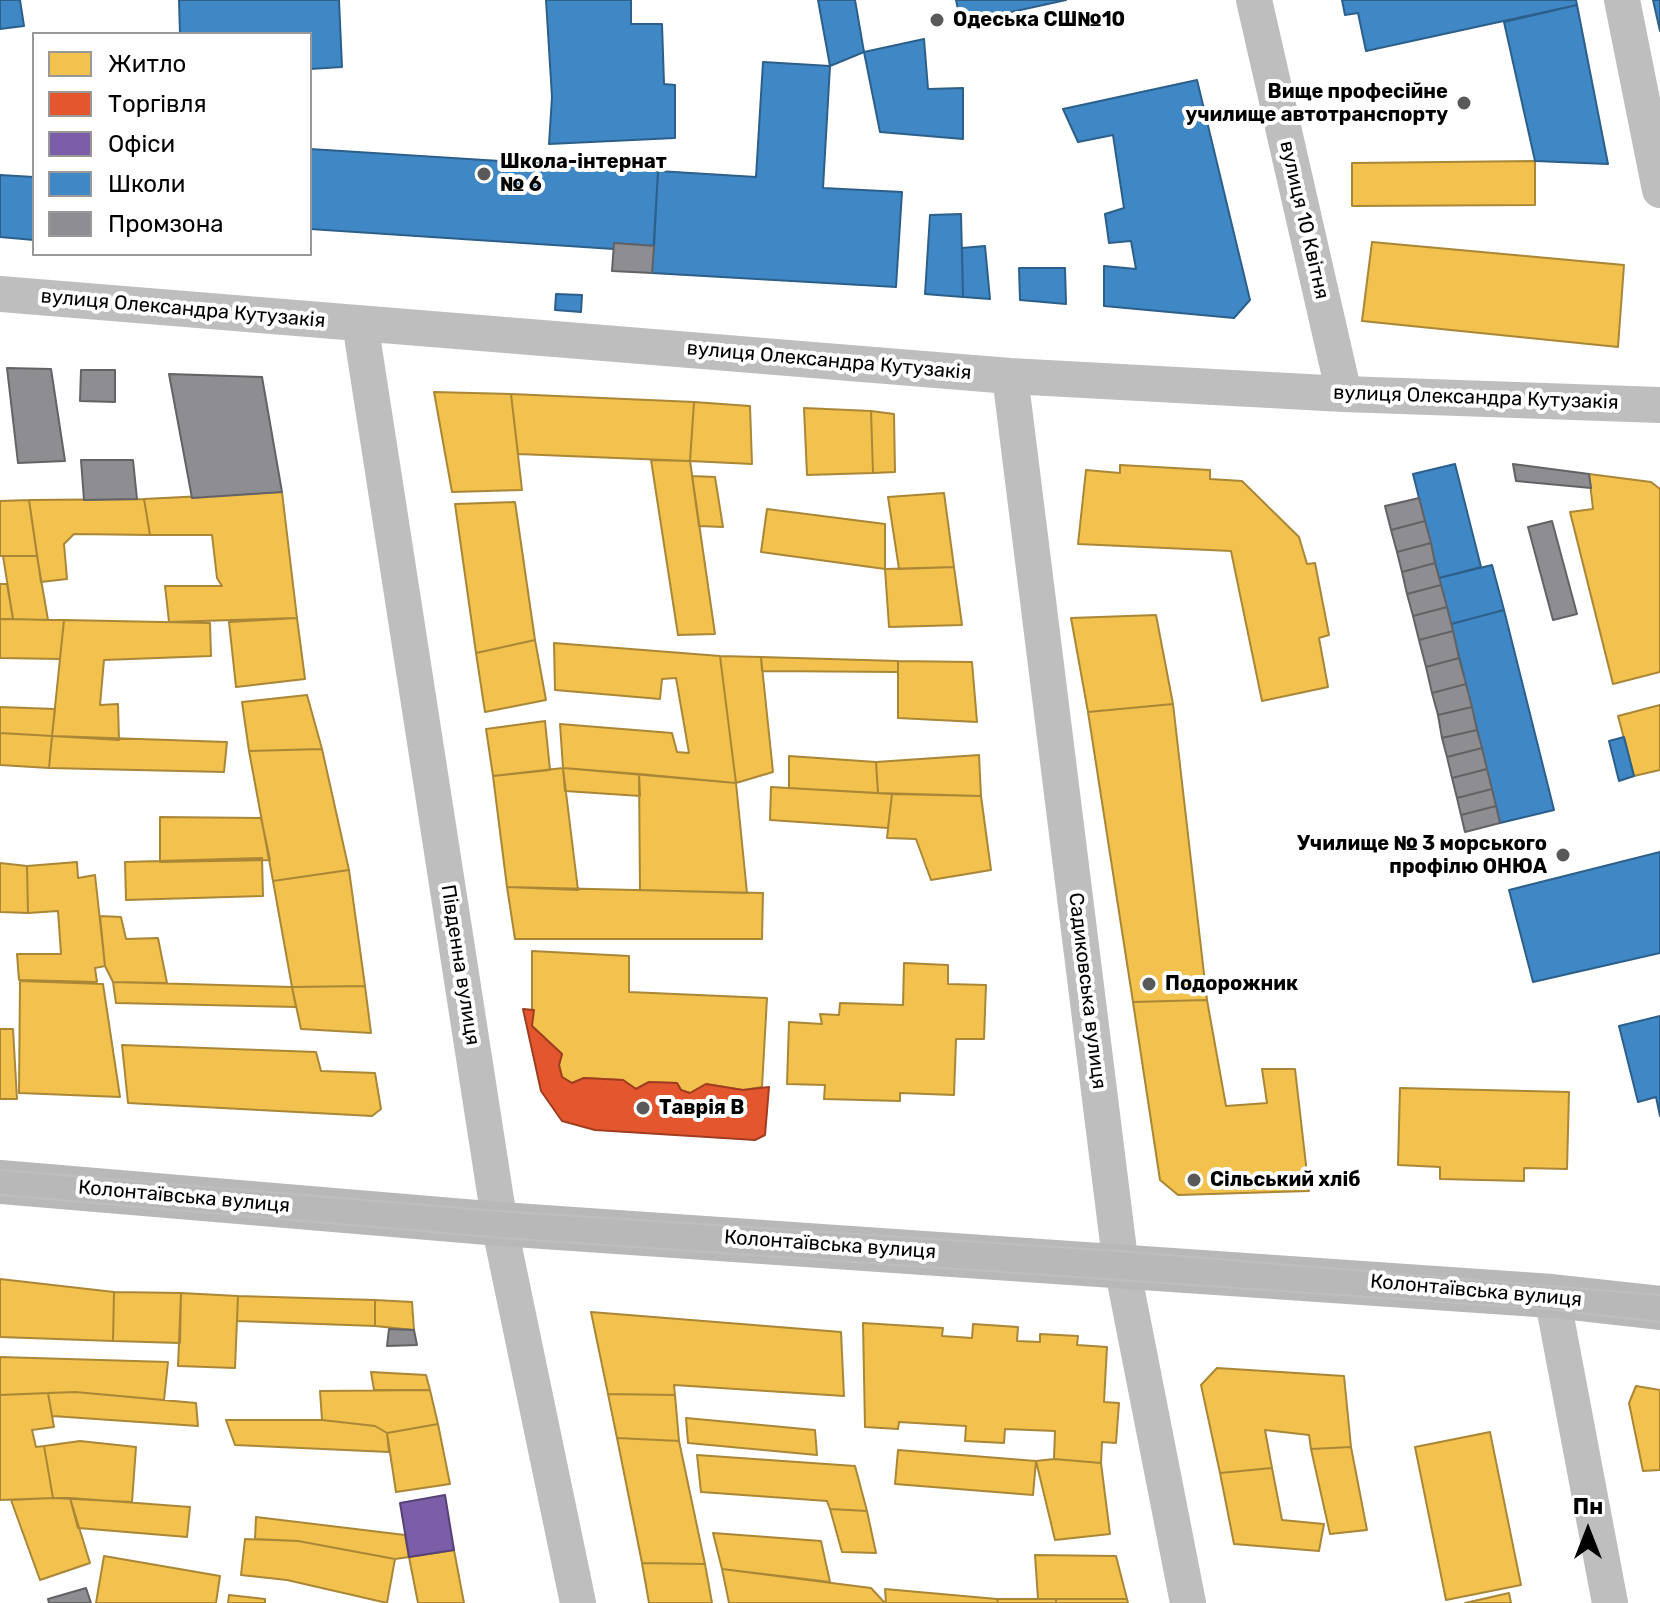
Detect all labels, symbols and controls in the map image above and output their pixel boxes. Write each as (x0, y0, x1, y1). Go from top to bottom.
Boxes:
place label: Одеська СШ№10 (953, 8, 1125, 32)
marker: Одеська СШ№10 (928, 11, 946, 29)
legend (32, 32, 312, 256)
text: Житло (108, 50, 186, 78)
place label: Вище професійне училище автотранспорту (1186, 80, 1448, 127)
text: Торгівля (108, 90, 207, 118)
marker: Вище професійне училище автотранспорту (1455, 94, 1473, 112)
text: Офіси (108, 130, 175, 158)
street label: вулиця 10 Квітня (1274, 138, 1334, 302)
place label: Школа-інтернат № 6 (500, 150, 667, 197)
marker: Школа-інтернат № 6 (475, 165, 493, 183)
text: Школи (108, 170, 185, 198)
text: Промзона (108, 210, 224, 238)
street label: вулиця Олександра Кутузакія (40, 285, 326, 333)
street label: вулиця Олександра Кутузакія (686, 337, 972, 385)
street label: вулиця Олександра Кутузакія (1333, 381, 1619, 415)
place label: Училище № 3 морського профілю ОНЮА (1297, 832, 1547, 879)
marker: Училище № 3 морського профілю ОНЮА (1554, 846, 1572, 864)
street label: Південна вулиця (435, 883, 485, 1047)
street label: Садиковська вулиця (1063, 891, 1111, 1091)
place label: Подорожник (1165, 972, 1298, 996)
marker: Подорожник (1140, 975, 1158, 993)
place label: Таврія В (659, 1096, 744, 1120)
marker: Таврія В (634, 1099, 652, 1117)
place label: Сільський хліб (1210, 1168, 1361, 1192)
marker: Сільський хліб (1185, 1171, 1203, 1189)
street label: Колонтаївська вулиця (77, 1176, 291, 1218)
street label: Колонтаївська вулиця (723, 1226, 937, 1264)
street label: Колонтаївська вулиця (1369, 1270, 1583, 1312)
north arrow (1548, 1491, 1628, 1571)
text: Пн (1573, 1493, 1603, 1520)

